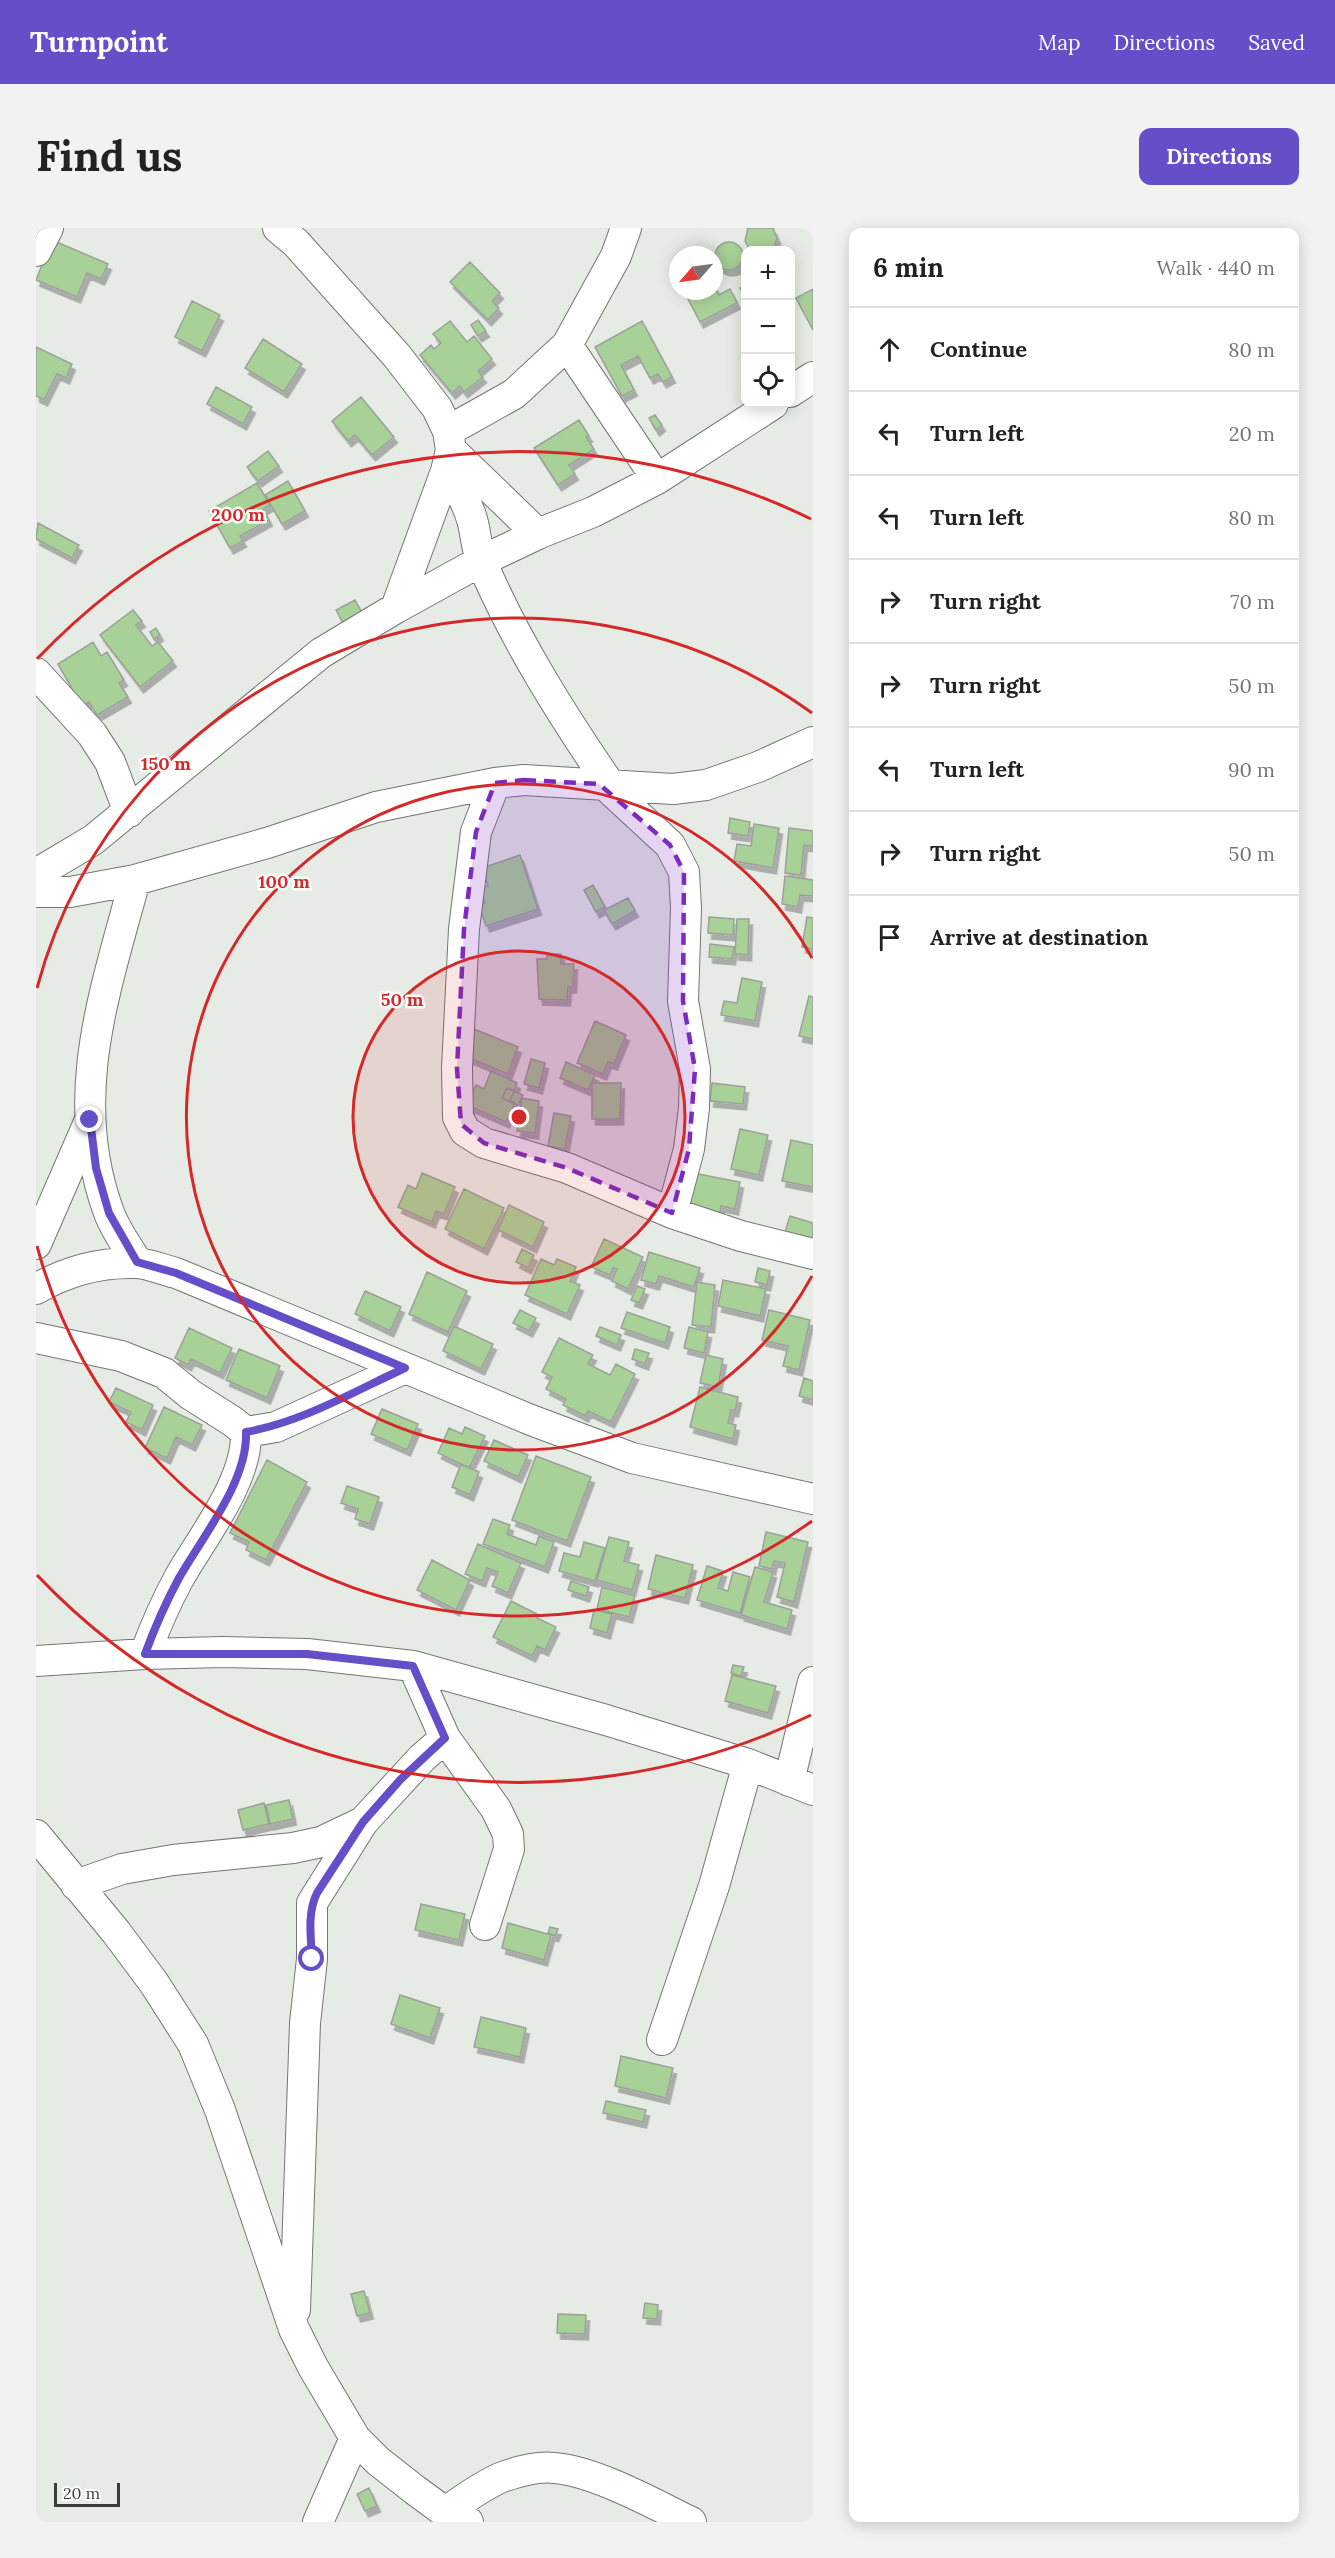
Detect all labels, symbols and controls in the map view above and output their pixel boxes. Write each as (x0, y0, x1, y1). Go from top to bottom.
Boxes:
text: Turnpoint (30, 24, 168, 60)
text: Map (1038, 29, 1081, 56)
text: Directions (1114, 29, 1215, 56)
text: Saved (1248, 29, 1305, 56)
button: Directions (1139, 128, 1299, 185)
text: Find us (36, 129, 182, 183)
north arrow (669, 246, 723, 300)
map controls (741, 246, 795, 408)
button: + (741, 246, 795, 300)
text: 6 min (873, 251, 944, 284)
text: Walk · 440 m (1157, 255, 1275, 280)
button: − (741, 300, 795, 354)
icon: ahead (873, 333, 906, 366)
text: Continue (930, 335, 1027, 363)
text: 80 m (1228, 337, 1275, 362)
button: locate (741, 354, 795, 408)
icon: left (873, 417, 906, 450)
text: Turn left (930, 419, 1024, 447)
text: 20 m (1229, 421, 1275, 446)
icon: left (873, 501, 906, 534)
text: 200 m (211, 503, 265, 526)
text: Turn left (930, 503, 1024, 531)
text: 80 m (1228, 505, 1275, 530)
icon: right (873, 585, 906, 618)
text: Turn right (930, 587, 1041, 615)
text: 70 m (1230, 589, 1275, 614)
icon: right (873, 669, 906, 702)
text: Turn right (930, 671, 1041, 699)
text: 50 m (1229, 673, 1275, 698)
text: 150 m (141, 752, 191, 775)
icon: left (873, 753, 906, 786)
text: Turn left (930, 755, 1024, 783)
text: 90 m (1228, 757, 1275, 782)
icon: right (873, 837, 906, 870)
text: Turn right (930, 839, 1041, 867)
text: 50 m (1229, 841, 1275, 866)
text: 100 m (258, 870, 310, 893)
icon: arrive (873, 921, 906, 954)
text: Arrive at destination (930, 923, 1148, 951)
text: 50 m (381, 988, 424, 1011)
route end (76, 1106, 102, 1132)
centre of rings (509, 1107, 529, 1127)
route start (298, 1945, 324, 1971)
scale bar (54, 2480, 120, 2508)
text: 20 m (63, 2483, 100, 2503)

